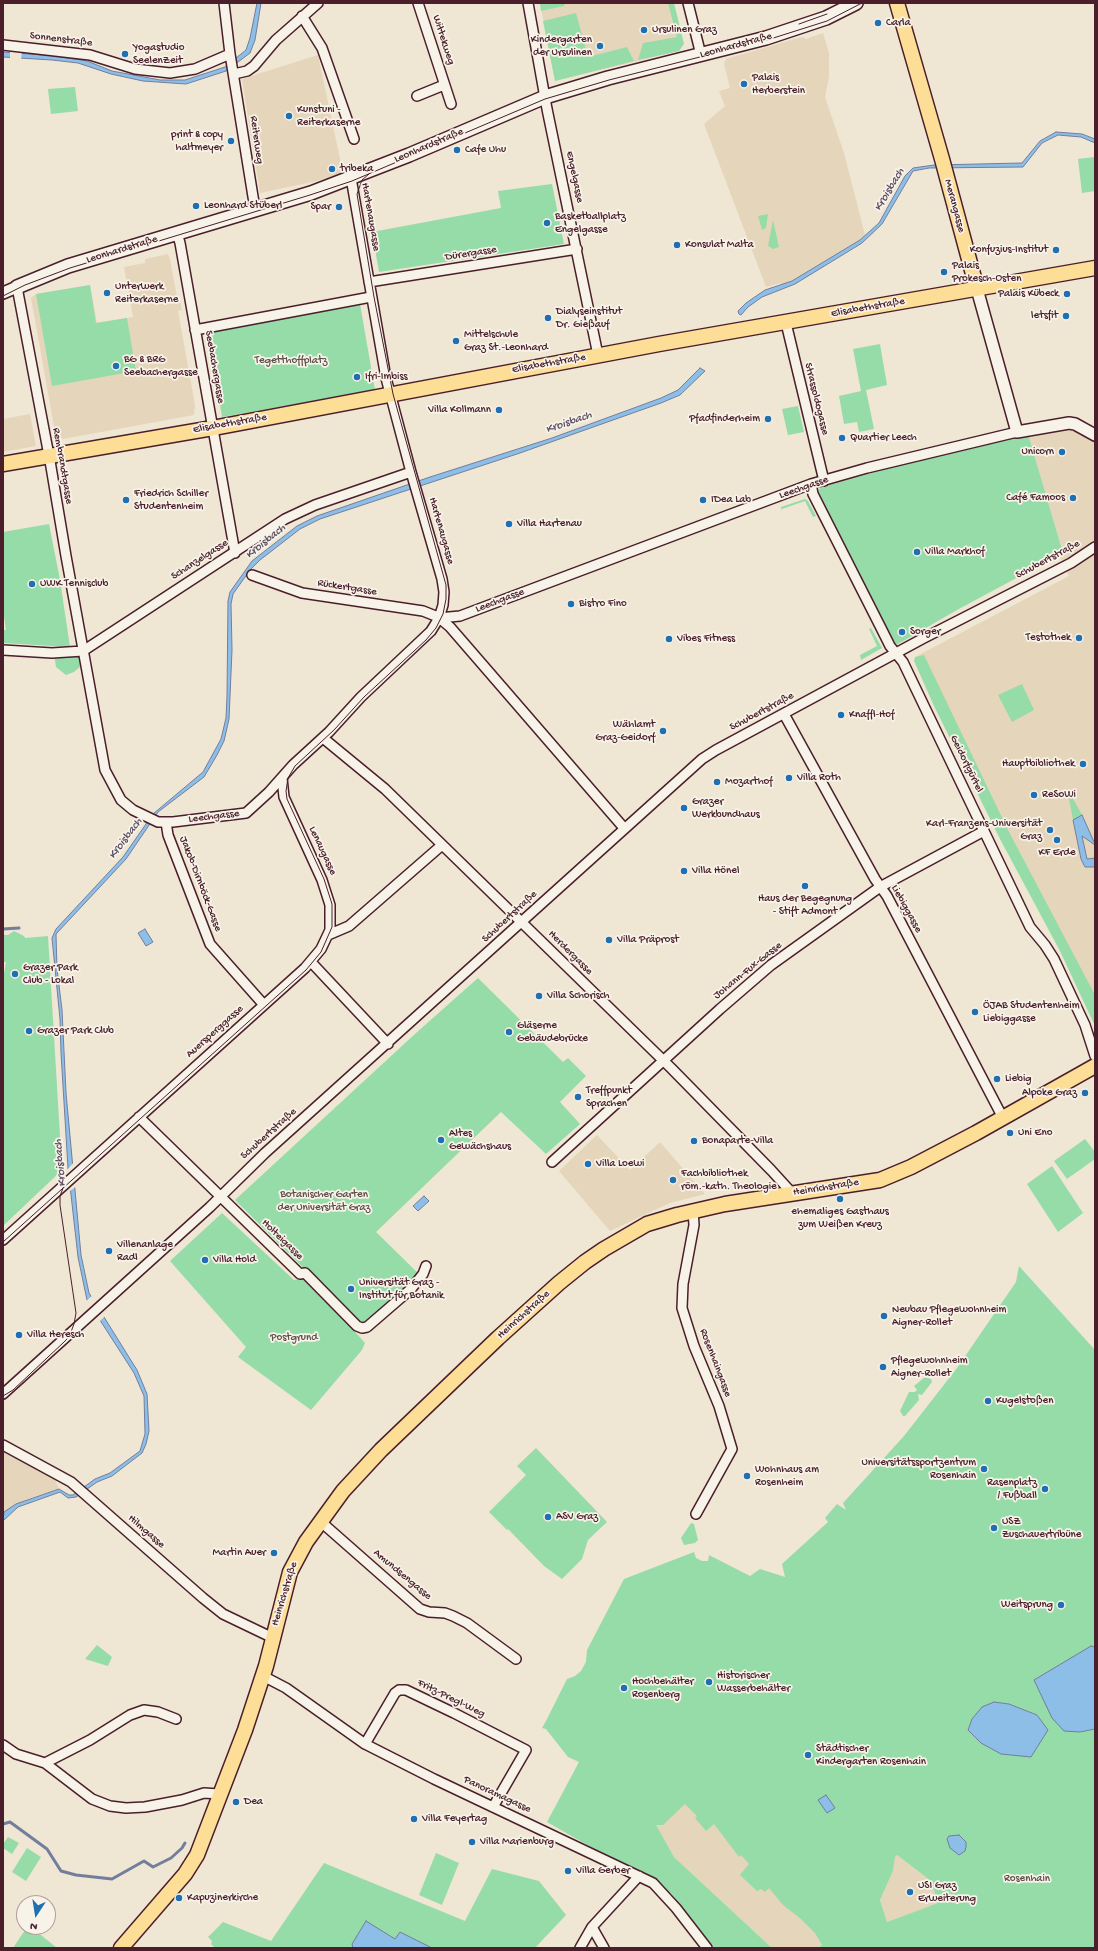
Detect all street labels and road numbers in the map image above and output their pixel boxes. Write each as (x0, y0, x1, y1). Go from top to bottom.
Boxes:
street label: Wittekweg (429, 13, 457, 67)
street label: Sonnenstraße (29, 30, 93, 50)
street label: Leonhardstraße (699, 30, 773, 62)
street label: Reiterweg (246, 115, 266, 165)
street label: Leonhardstraße (392, 125, 466, 167)
street label: Engelgasse (562, 150, 586, 204)
street label: Merangasse (941, 178, 967, 234)
street label: Hartenaugasse (358, 182, 382, 252)
street label: Leonhardstraße (85, 233, 159, 267)
street label: Dürergasse (444, 243, 498, 265)
street label: Elisabethstraße (830, 295, 906, 321)
street label: Seebachergasse (201, 330, 227, 404)
street label: Elisabethstraße (511, 351, 587, 377)
street label: Strassoldogasse (801, 361, 831, 437)
street label: Elisabethstraße (192, 411, 268, 437)
street label: Rembrandtgasse (49, 427, 75, 505)
street label: Leechgasse (778, 473, 830, 503)
street label: Hartenaugasse (425, 496, 457, 566)
street label: Schanzelgasse (169, 537, 231, 583)
street label: Schubertstraße (1014, 538, 1082, 582)
street label: Rückertgasse (316, 577, 378, 599)
street label: Leechgasse (474, 586, 526, 616)
street label: Schubertstraße (728, 690, 796, 734)
street label: Geidorfgürtel (946, 733, 986, 795)
street label: Leechgasse (188, 807, 240, 827)
street label: Lenaugasse (305, 824, 339, 878)
street label: Jakob-Dirnböck-Gasse (176, 835, 224, 933)
street label: Liebiggasse (887, 883, 925, 935)
street label: Schubertstraße (480, 888, 540, 946)
street label: Herdergasse (545, 928, 595, 978)
street label: Johann-Fux-Gasse (711, 939, 785, 1003)
street label: Auersperggasse (184, 1003, 246, 1061)
street label: Schubertstraße (238, 1105, 300, 1163)
street label: Heinrichstraße (792, 1176, 860, 1200)
street label: Holteigasse (258, 1217, 306, 1263)
street label: Heinrichstraße (495, 1288, 553, 1342)
street label: Rosenhaingasse (696, 1327, 734, 1399)
street label: Hilmgasse (125, 1512, 167, 1552)
street label: Amundsengasse (370, 1547, 434, 1603)
street label: Heinrichstraße (269, 1560, 301, 1628)
street label: Fritz-Pregl-Weg (415, 1677, 487, 1721)
street label: Panoramagasse (461, 1774, 533, 1816)

